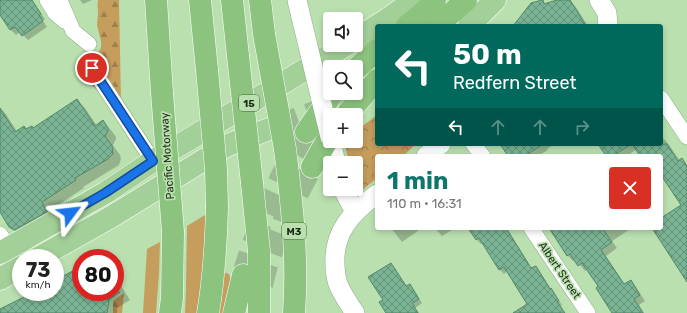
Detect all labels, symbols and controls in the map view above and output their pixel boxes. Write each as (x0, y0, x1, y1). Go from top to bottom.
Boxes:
map controls (323, 12, 363, 196)
button: sound (323, 12, 363, 52)
text: 50 m (453, 38, 522, 71)
icon: left (387, 40, 439, 92)
pin (75, 51, 109, 85)
icon: arrive (81, 57, 103, 79)
button: search (323, 60, 363, 100)
text: Redfern Street (453, 72, 577, 94)
road number: 15 (239, 95, 259, 111)
button: + (323, 108, 363, 148)
street label: Pacific Motorway (158, 112, 177, 200)
icon: left (445, 116, 467, 138)
icon: ahead (487, 116, 509, 138)
icon: ahead (529, 116, 551, 138)
icon: right (571, 116, 593, 138)
button: − (323, 156, 363, 196)
text: 1 min (387, 167, 448, 195)
button: close (609, 167, 651, 209)
position arrow (49, 192, 91, 234)
text: 110 m · 16:31 (387, 196, 462, 211)
road number: M3 (282, 223, 306, 239)
street label: Albert Street (536, 239, 584, 302)
speed limit sign: 80 (72, 249, 124, 301)
text: 73 (26, 258, 50, 282)
text: km/h (26, 279, 50, 291)

